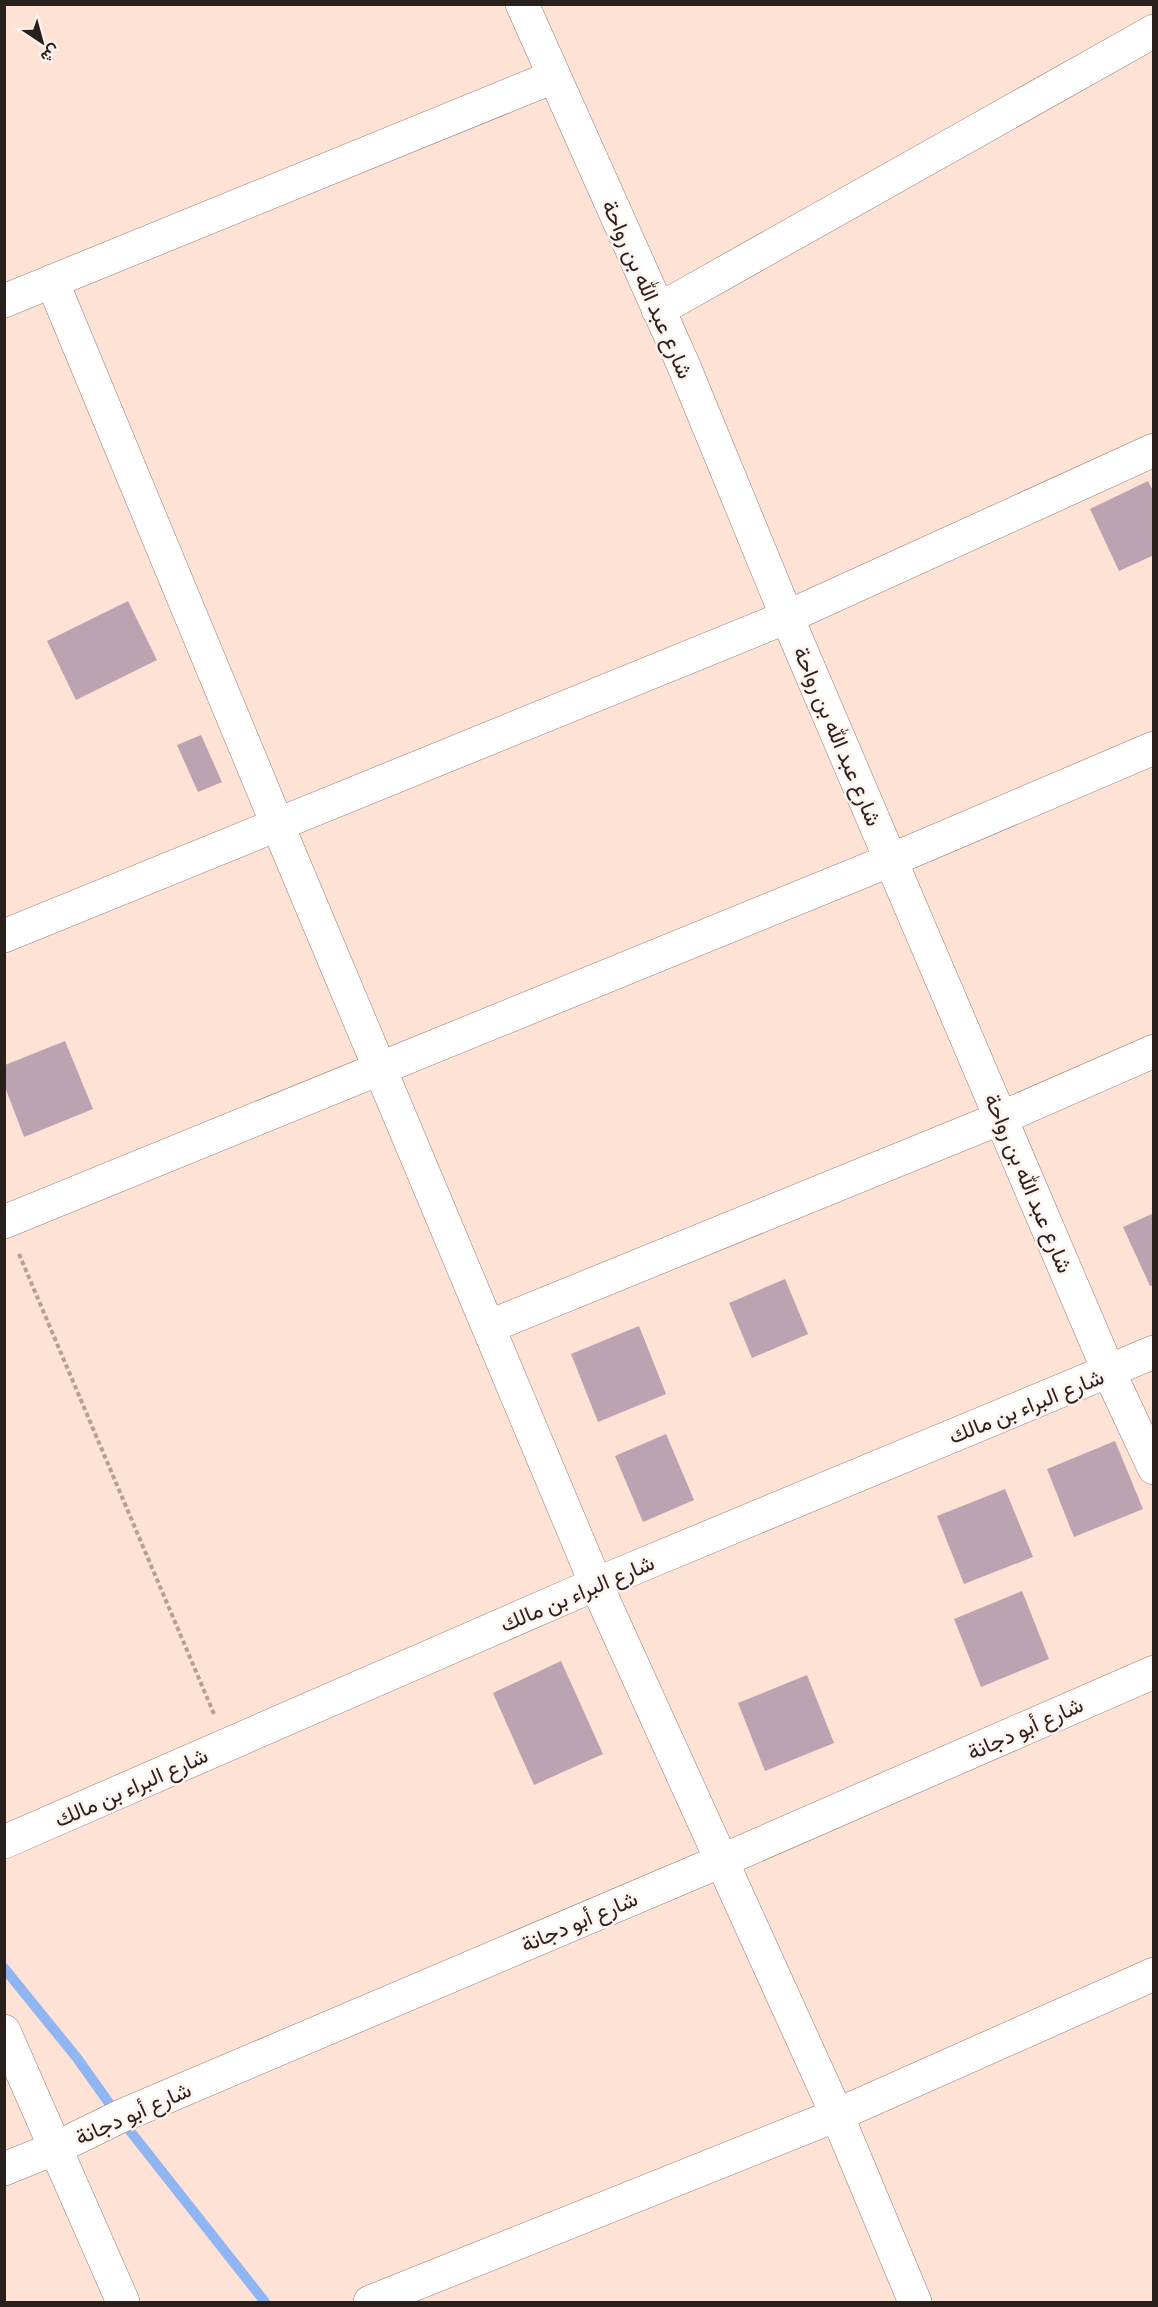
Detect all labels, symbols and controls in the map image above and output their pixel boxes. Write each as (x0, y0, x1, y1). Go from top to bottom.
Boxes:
north arrow (12, 12, 72, 72)
text: ش (36, 39, 66, 69)
street label: شارع عبد الله بن رواحة (593, 194, 703, 384)
street label: شارع عبد الله بن رواحة (785, 641, 891, 831)
street label: شارع عبد الله بن رواحة (976, 1088, 1082, 1278)
street label: شارع البراء بن مالك (943, 1359, 1109, 1453)
street label: شارع البراء بن مالك (494, 1545, 660, 1641)
street label: شارع أبو دجانة (961, 1687, 1089, 1769)
street label: شارع البراء بن مالك (49, 1738, 213, 1836)
street label: شارع أبو دجانة (515, 1881, 643, 1961)
street label: شارع أبو دجانة (69, 2072, 197, 2154)

